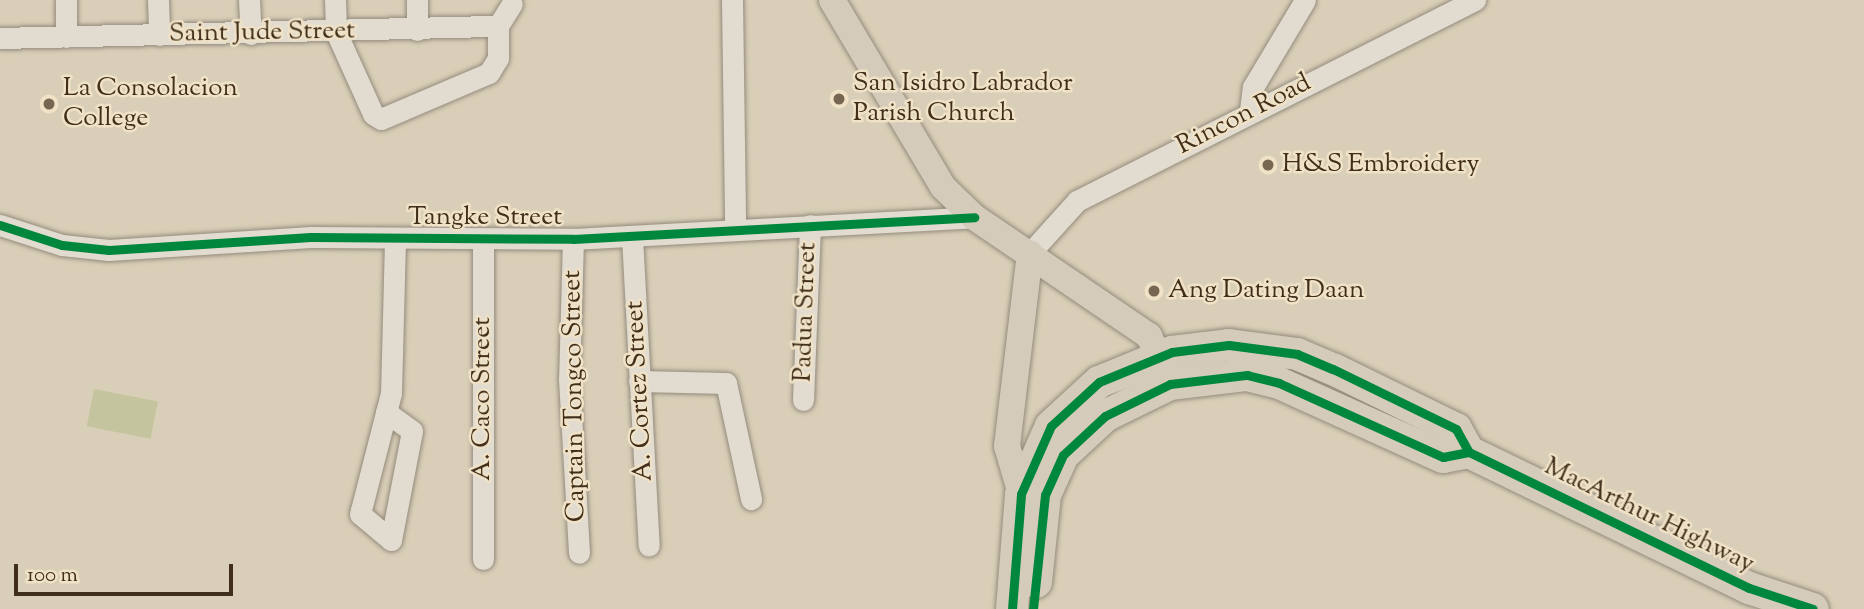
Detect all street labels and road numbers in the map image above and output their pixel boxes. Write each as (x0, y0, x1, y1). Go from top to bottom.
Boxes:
street label: Saint Jude Street (169, 16, 355, 50)
street label: Rincon Road (1172, 68, 1316, 162)
street label: Tangke Street (408, 202, 562, 234)
street label: Padua Street (788, 242, 824, 382)
street label: Captain Tongco Street (557, 270, 593, 522)
street label: A. Cortez Street (620, 300, 660, 482)
street label: A. Caco Street (467, 317, 499, 481)
street label: MacArthur Highway (1539, 452, 1759, 580)

